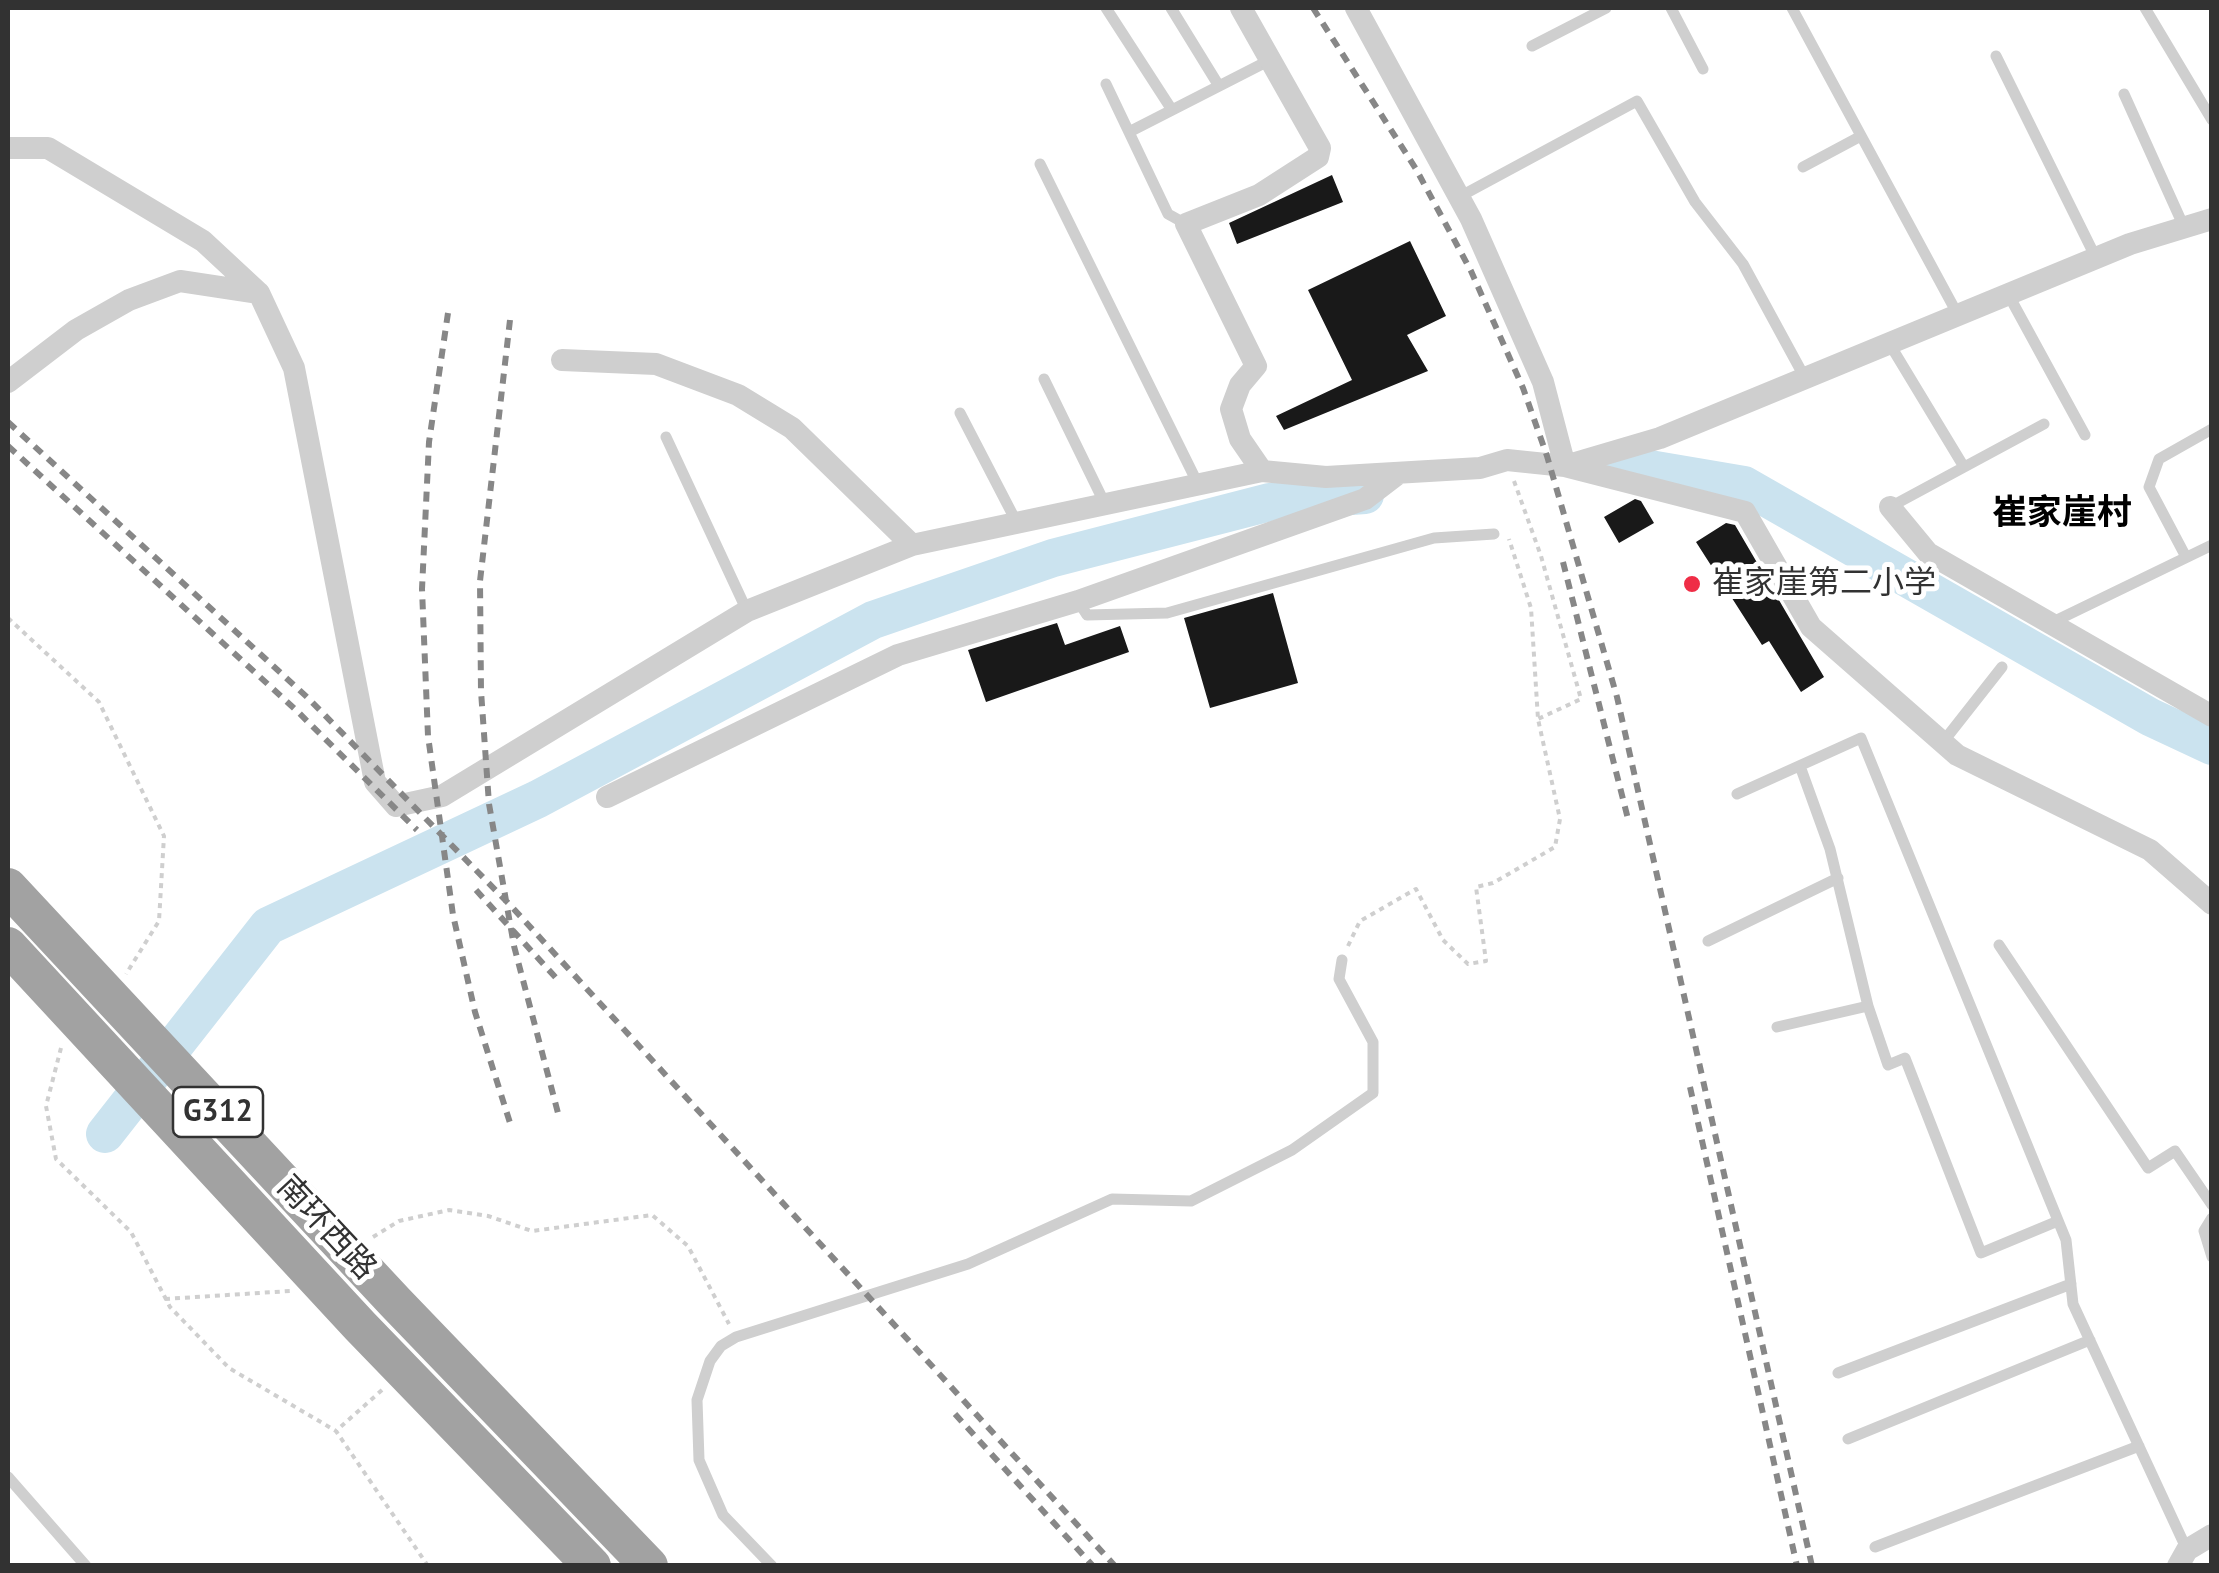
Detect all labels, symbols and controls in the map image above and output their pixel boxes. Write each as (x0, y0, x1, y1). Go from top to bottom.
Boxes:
district label: 崔家崖村 (1992, 493, 2132, 535)
place label: 崔家崖第二小学 (1712, 565, 1936, 603)
marker: 崔家崖第二小学 (1681, 573, 1703, 595)
road number: G312 (173, 1087, 263, 1137)
street label: 南环西路 (268, 1168, 384, 1288)

